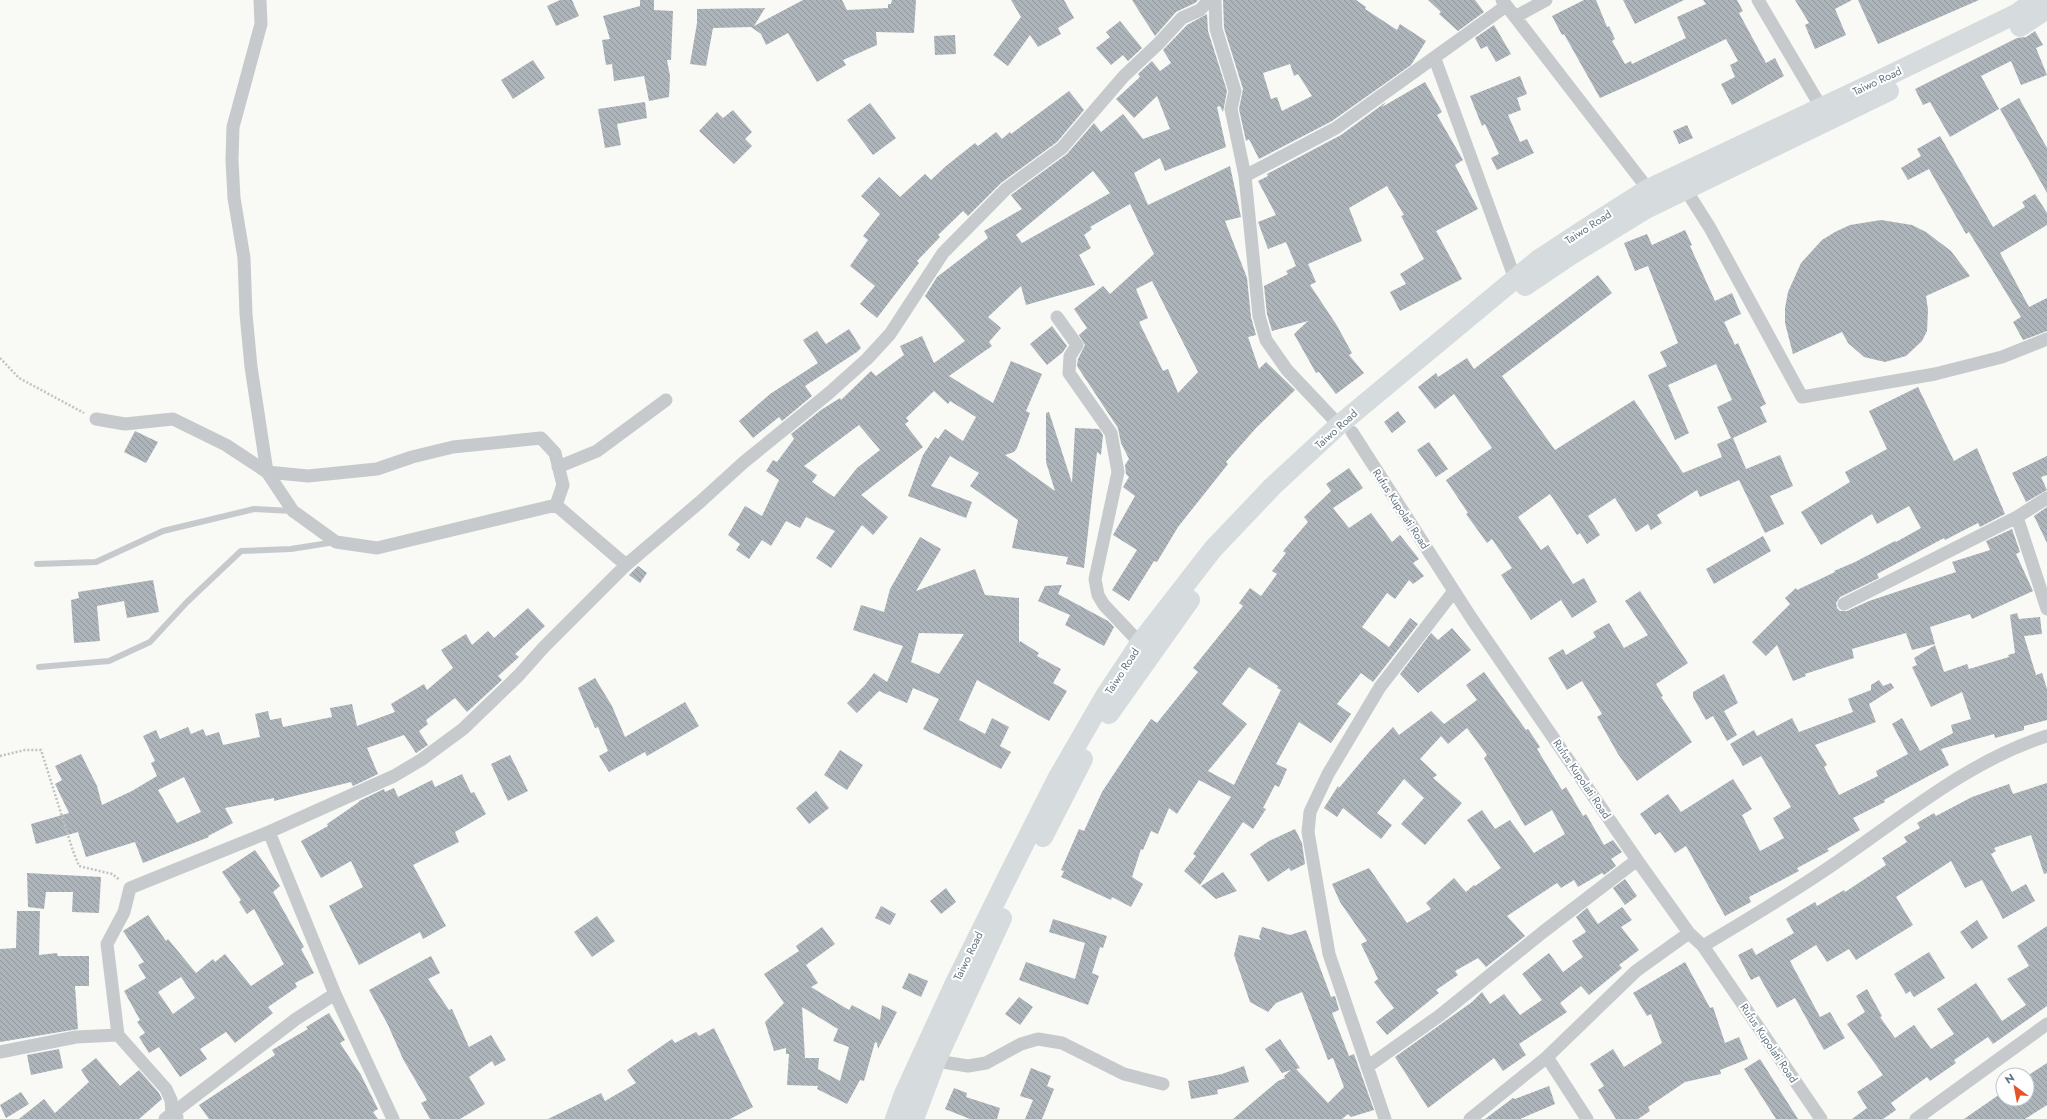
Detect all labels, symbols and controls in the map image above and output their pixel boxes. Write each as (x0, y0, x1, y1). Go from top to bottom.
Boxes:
street label: Taiwo Road (1850, 63, 1904, 99)
street label: Taiwo Road (1562, 206, 1614, 248)
street label: Taiwo Road (1311, 405, 1361, 453)
street label: Rufus Kupolati Road (1369, 466, 1433, 552)
street label: Taiwo Road (1101, 645, 1143, 697)
street label: Rufus Kupolati Road (1549, 736, 1615, 822)
street label: Taiwo Road (949, 929, 987, 983)
street label: Rufus Kupolati Road (1736, 1000, 1802, 1086)
north arrow (1995, 1067, 2035, 1107)
text: N (2002, 1069, 2018, 1088)

